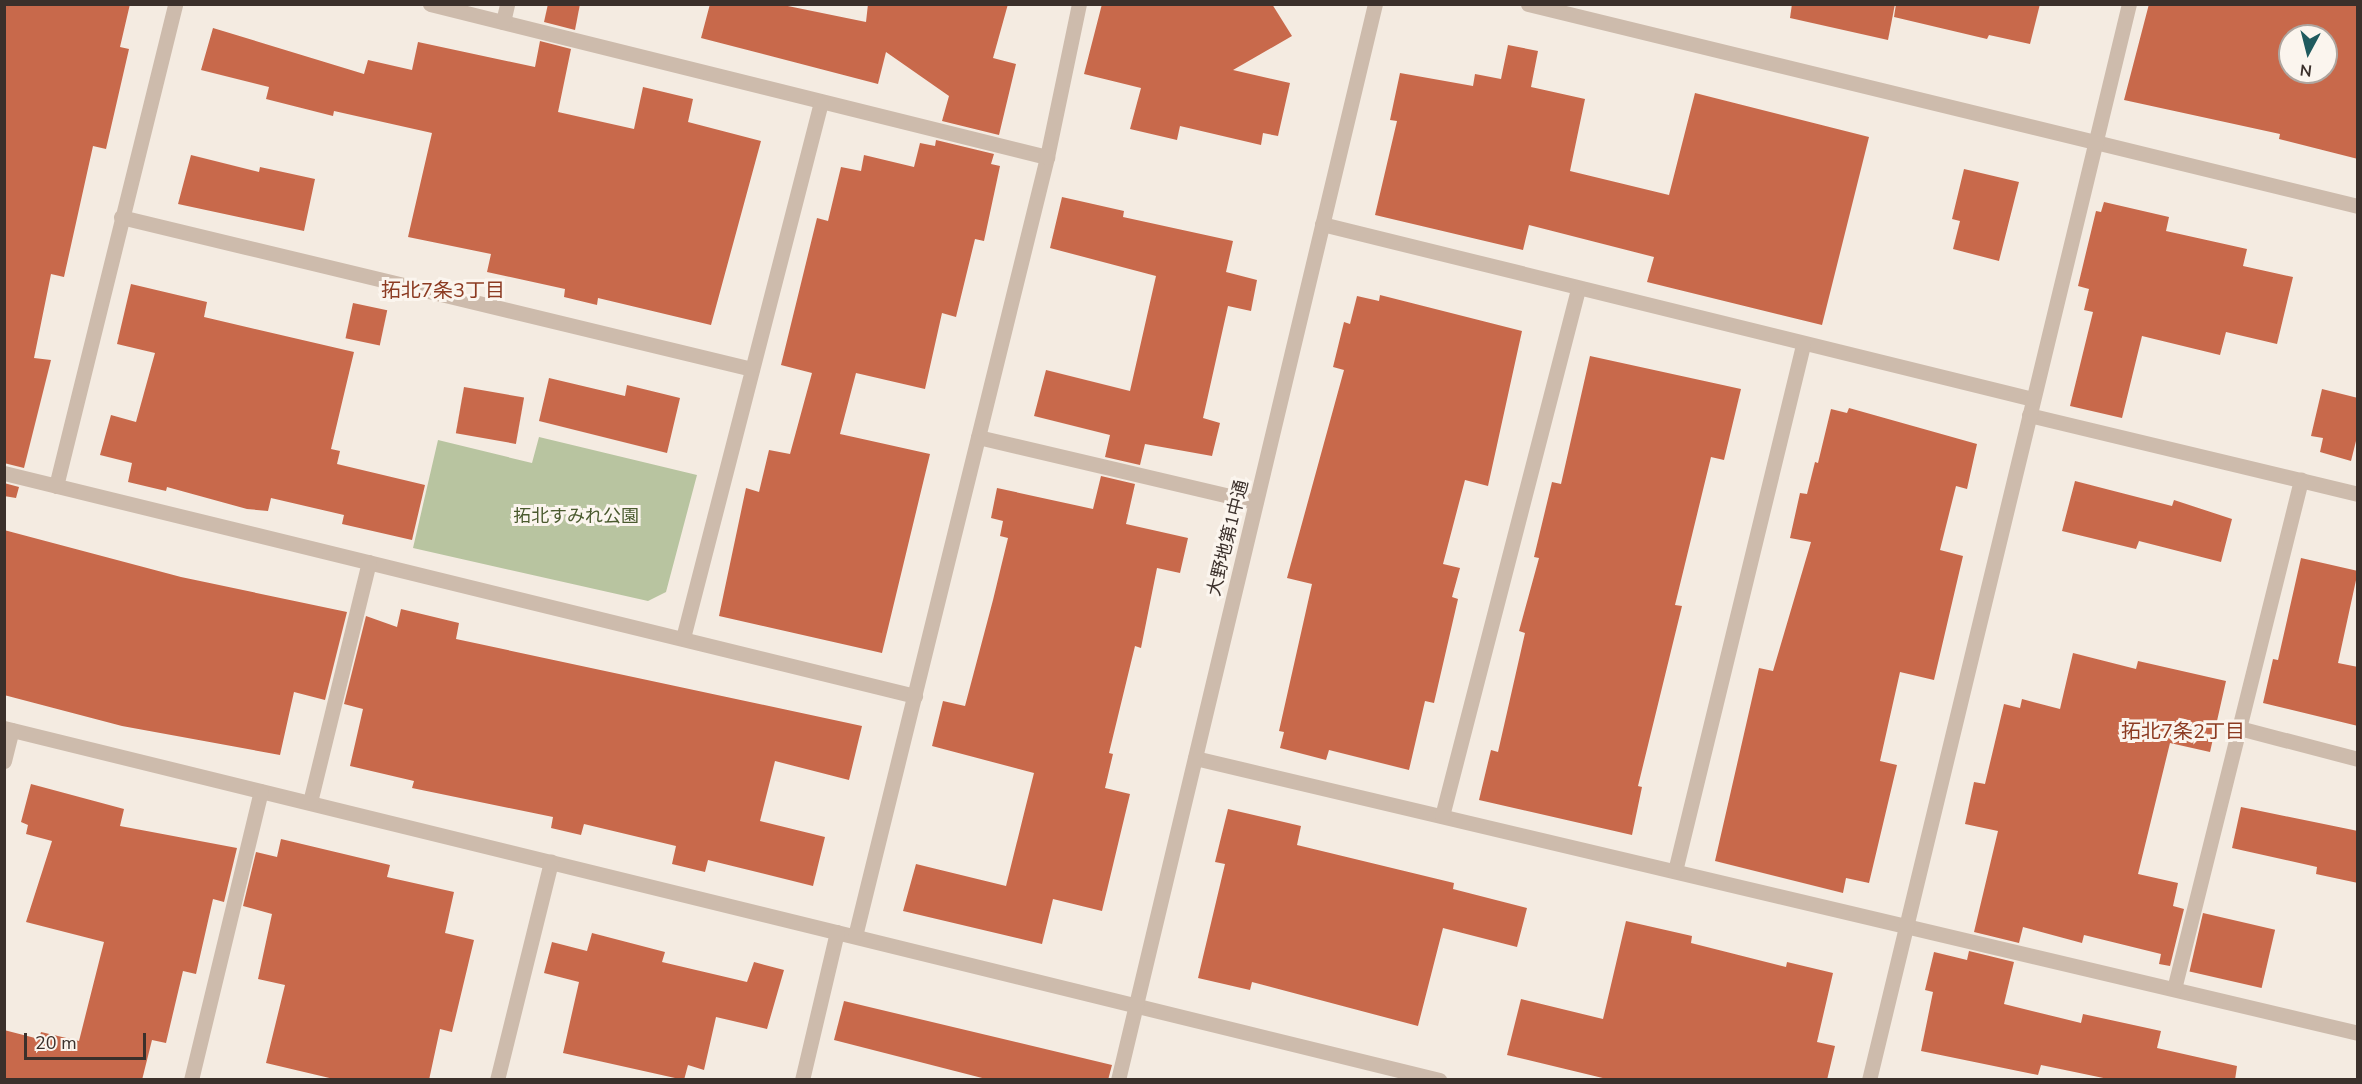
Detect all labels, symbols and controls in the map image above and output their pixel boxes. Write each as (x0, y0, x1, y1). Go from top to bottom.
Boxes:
north arrow (2278, 24, 2338, 84)
text: N (2299, 58, 2313, 82)
district label: 拓北7条3丁目 (381, 278, 505, 302)
street label: 大野地第1中通 (1203, 478, 1253, 598)
park label: 拓北すみれ公園 (513, 505, 639, 527)
district label: 拓北7条2丁目 (2121, 719, 2245, 743)
scale bar (27, 1021, 148, 1059)
text: 20 m (35, 1031, 77, 1055)

